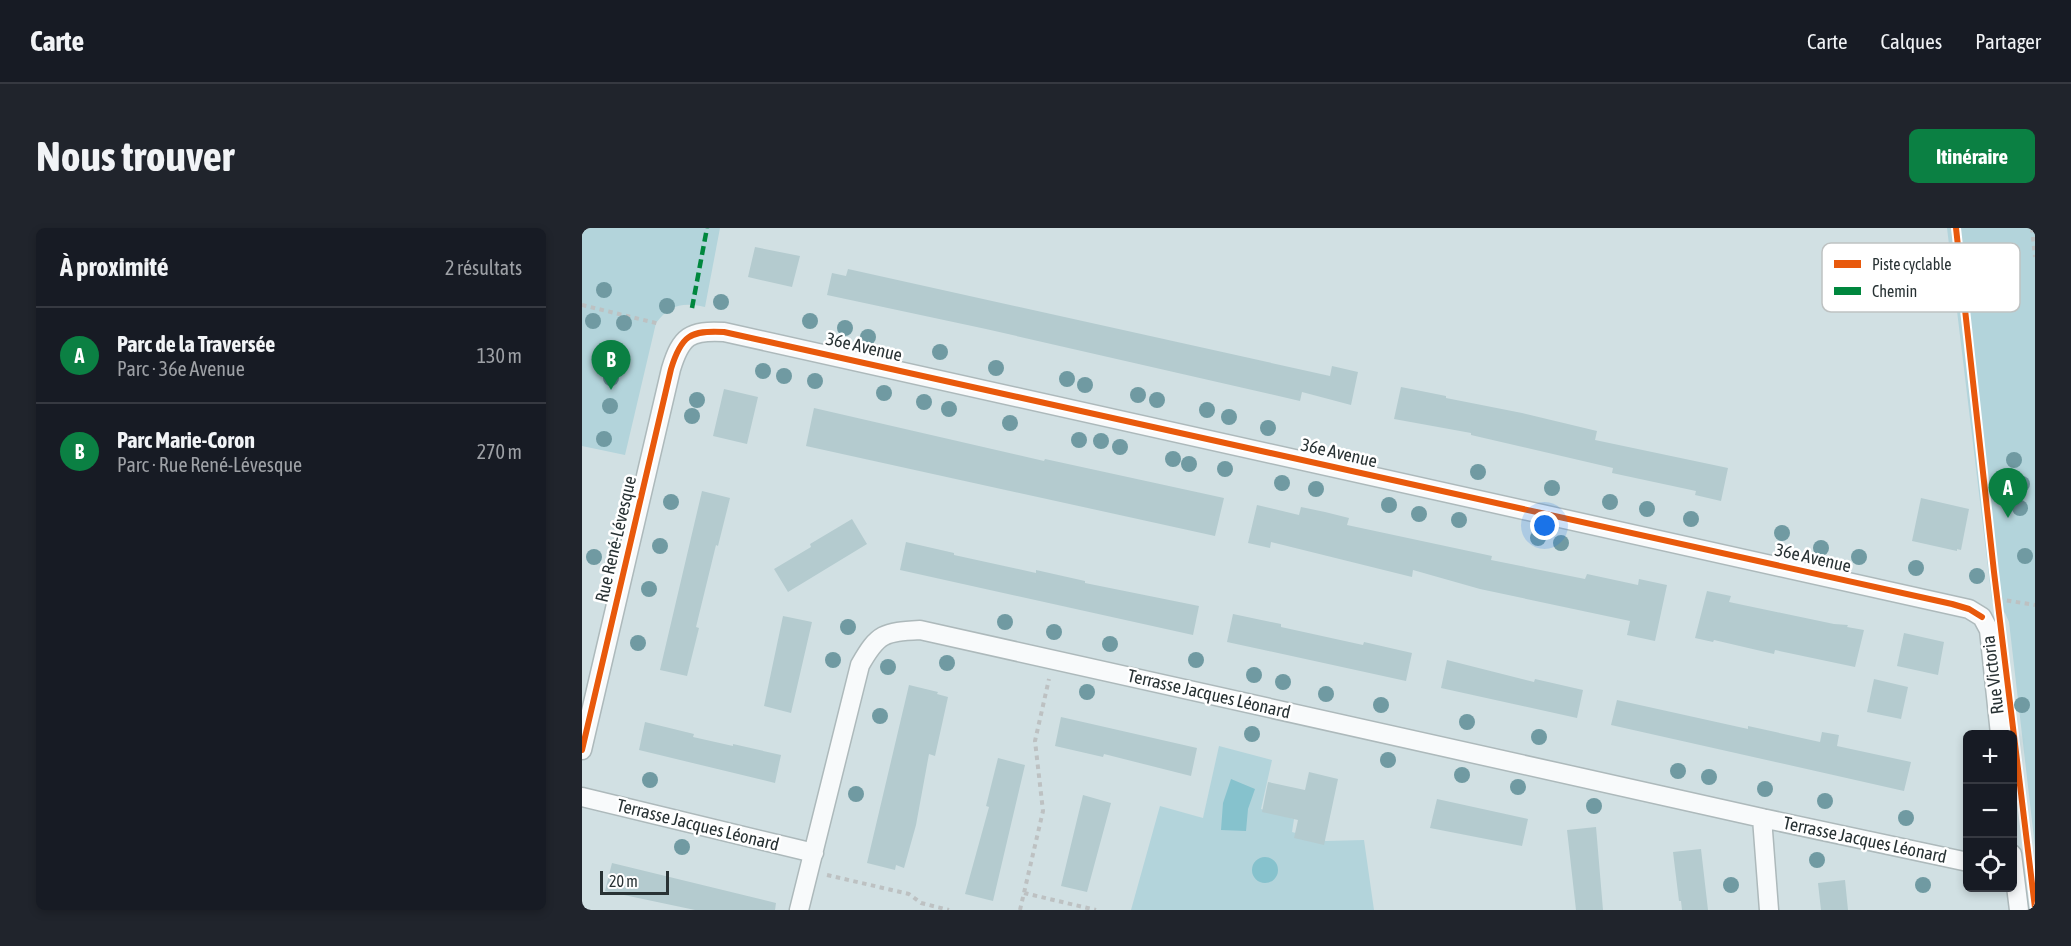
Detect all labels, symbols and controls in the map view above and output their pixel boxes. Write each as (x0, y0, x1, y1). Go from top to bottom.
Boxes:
text: Carte (30, 25, 84, 57)
text: Carte (1807, 29, 1848, 53)
text: Calques (1881, 29, 1942, 53)
text: Partager (1975, 29, 2041, 53)
button: Itinéraire (1909, 129, 2035, 183)
text: Nous trouver (36, 132, 234, 180)
legend (1822, 243, 2020, 312)
text: À proximité (60, 252, 168, 282)
text: Piste cyclable (1872, 255, 1952, 274)
text: 2 résultats (445, 256, 522, 279)
text: Chemin (1872, 282, 1917, 300)
street label: 36e Avenue (824, 328, 904, 365)
text: Parc de la Traversée (117, 331, 275, 357)
pin: B (591, 340, 630, 390)
text: A (75, 344, 84, 367)
text: 130 m (477, 344, 522, 367)
text: Parc · 36e Avenue (117, 357, 245, 380)
text: Parc Marie-Coron (117, 427, 255, 453)
street label: 36e Avenue (1299, 434, 1379, 471)
text: B (75, 440, 84, 463)
text: 270 m (477, 440, 522, 463)
text: Parc · Rue René-Lévesque (117, 453, 302, 476)
pin: A (1988, 468, 2028, 518)
street label: Rue René-Lévesque (591, 474, 640, 604)
your location (1530, 511, 1559, 540)
street label: 36e Avenue (1773, 539, 1853, 576)
street label: Rue Victoria (1977, 634, 2008, 716)
street label: Terrasse Jacques Léonard (1126, 665, 1293, 722)
map controls (1963, 730, 2017, 892)
button: + (1963, 730, 2017, 784)
button: − (1963, 784, 2017, 838)
street label: Terrasse Jacques Léonard (615, 794, 781, 855)
street label: Terrasse Jacques Léonard (1782, 812, 1949, 867)
button: locate (1963, 838, 2017, 892)
scale bar (600, 868, 669, 896)
text: 20 m (609, 872, 638, 890)

